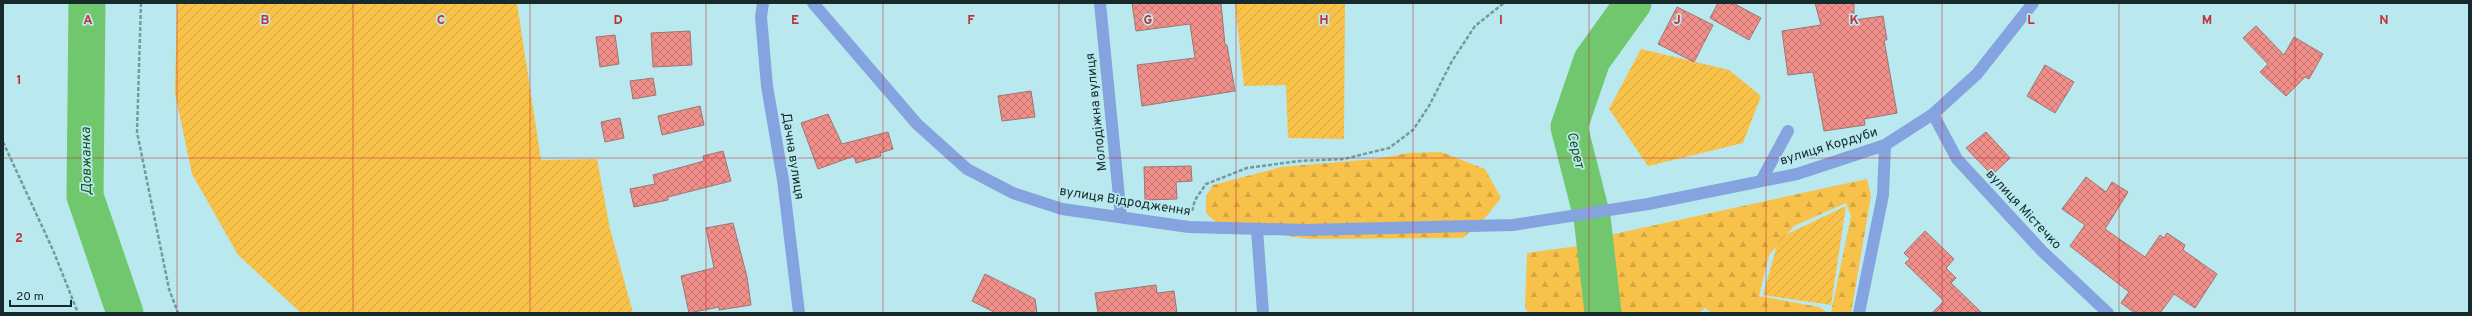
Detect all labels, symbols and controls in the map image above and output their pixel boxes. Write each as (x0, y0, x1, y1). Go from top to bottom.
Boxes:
text: A (83, 13, 93, 29)
text: B (261, 13, 270, 29)
text: C (437, 13, 445, 29)
text: D (613, 13, 623, 29)
text: E (791, 13, 799, 29)
text: F (967, 13, 975, 29)
text: G (1144, 13, 1153, 29)
text: H (1319, 13, 1329, 29)
text: I (1499, 13, 1503, 29)
text: J (1673, 13, 1681, 29)
text: K (1849, 13, 1859, 29)
text: L (2027, 13, 2035, 29)
text: M (2202, 13, 2212, 29)
text: N (2379, 13, 2389, 29)
street label: Молодіжна вулиця (1083, 52, 1111, 172)
text: 1 (16, 73, 22, 89)
street label: Дачна вулиця (777, 111, 807, 201)
street label: вулиця Кордуби (1778, 125, 1880, 169)
water label: Довжанка (78, 126, 96, 195)
water label: Серет (1562, 130, 1588, 172)
street label: вулиця Містечко (1982, 167, 2064, 253)
street label: вулиця Відродження (1058, 184, 1192, 220)
text: 2 (15, 231, 23, 247)
scale bar (10, 282, 71, 308)
text: 20 m (16, 289, 44, 305)

